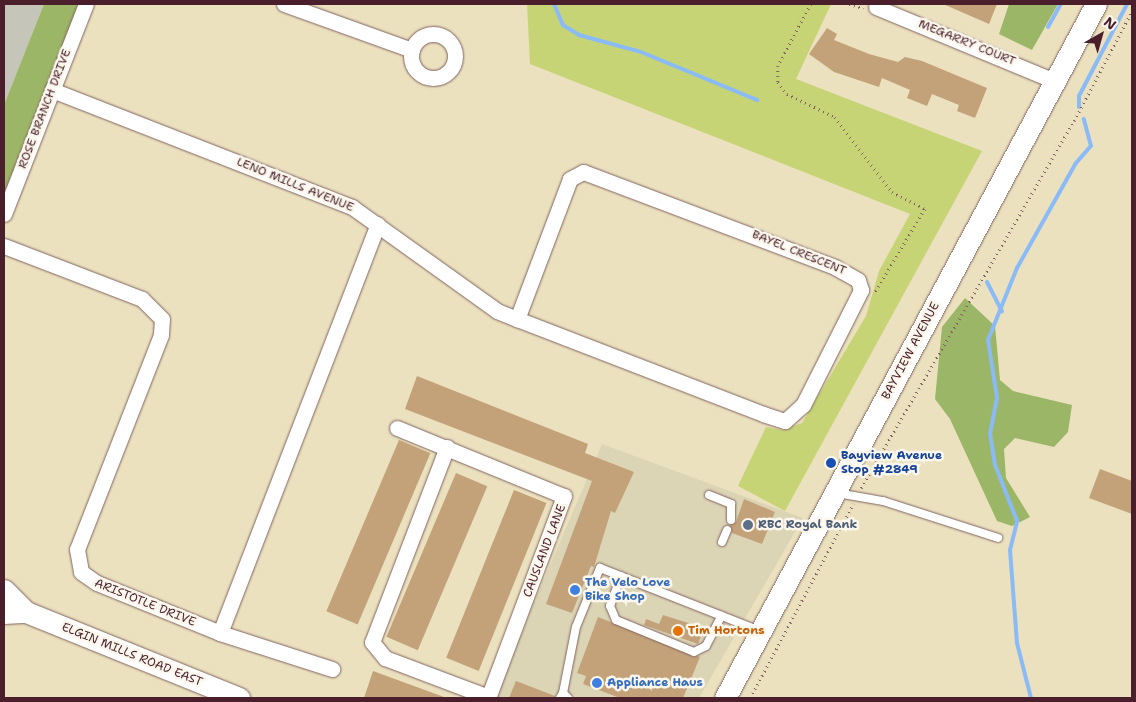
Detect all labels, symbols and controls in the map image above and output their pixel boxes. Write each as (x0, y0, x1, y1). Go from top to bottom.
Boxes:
north arrow (1076, 10, 1126, 60)
text: N (1100, 13, 1120, 34)
street label: MEGARRY COURT (916, 17, 1018, 69)
street label: ROSE BRANCH DRIVE (16, 47, 74, 171)
street label: LENO MILLS AVENUE (234, 155, 356, 215)
street label: BAYEL CRESCENT (750, 228, 848, 278)
street label: BAYVIEW AVENUE (879, 300, 943, 402)
place label: Bayview Avenue Stop #2849 (841, 449, 942, 477)
marker: Bayview Avenue Stop #2849 (825, 457, 837, 469)
street label: CAUSLAND LANE (521, 503, 569, 599)
place label: RBC Royal Bank (758, 518, 857, 532)
marker: RBC Royal Bank (742, 519, 754, 531)
street label: ARISTOTLE DRIVE (92, 576, 198, 630)
place label: The Velo Love Bike Shop (585, 576, 670, 604)
marker: The Velo Love Bike Shop (569, 584, 581, 596)
street label: ELGIN MILLS ROAD EAST (59, 620, 205, 690)
place label: Tim Hortons (688, 624, 764, 638)
marker: Tim Hortons (672, 625, 684, 637)
place label: Appliance Haus (607, 676, 703, 690)
marker: Appliance Haus (591, 677, 603, 689)

